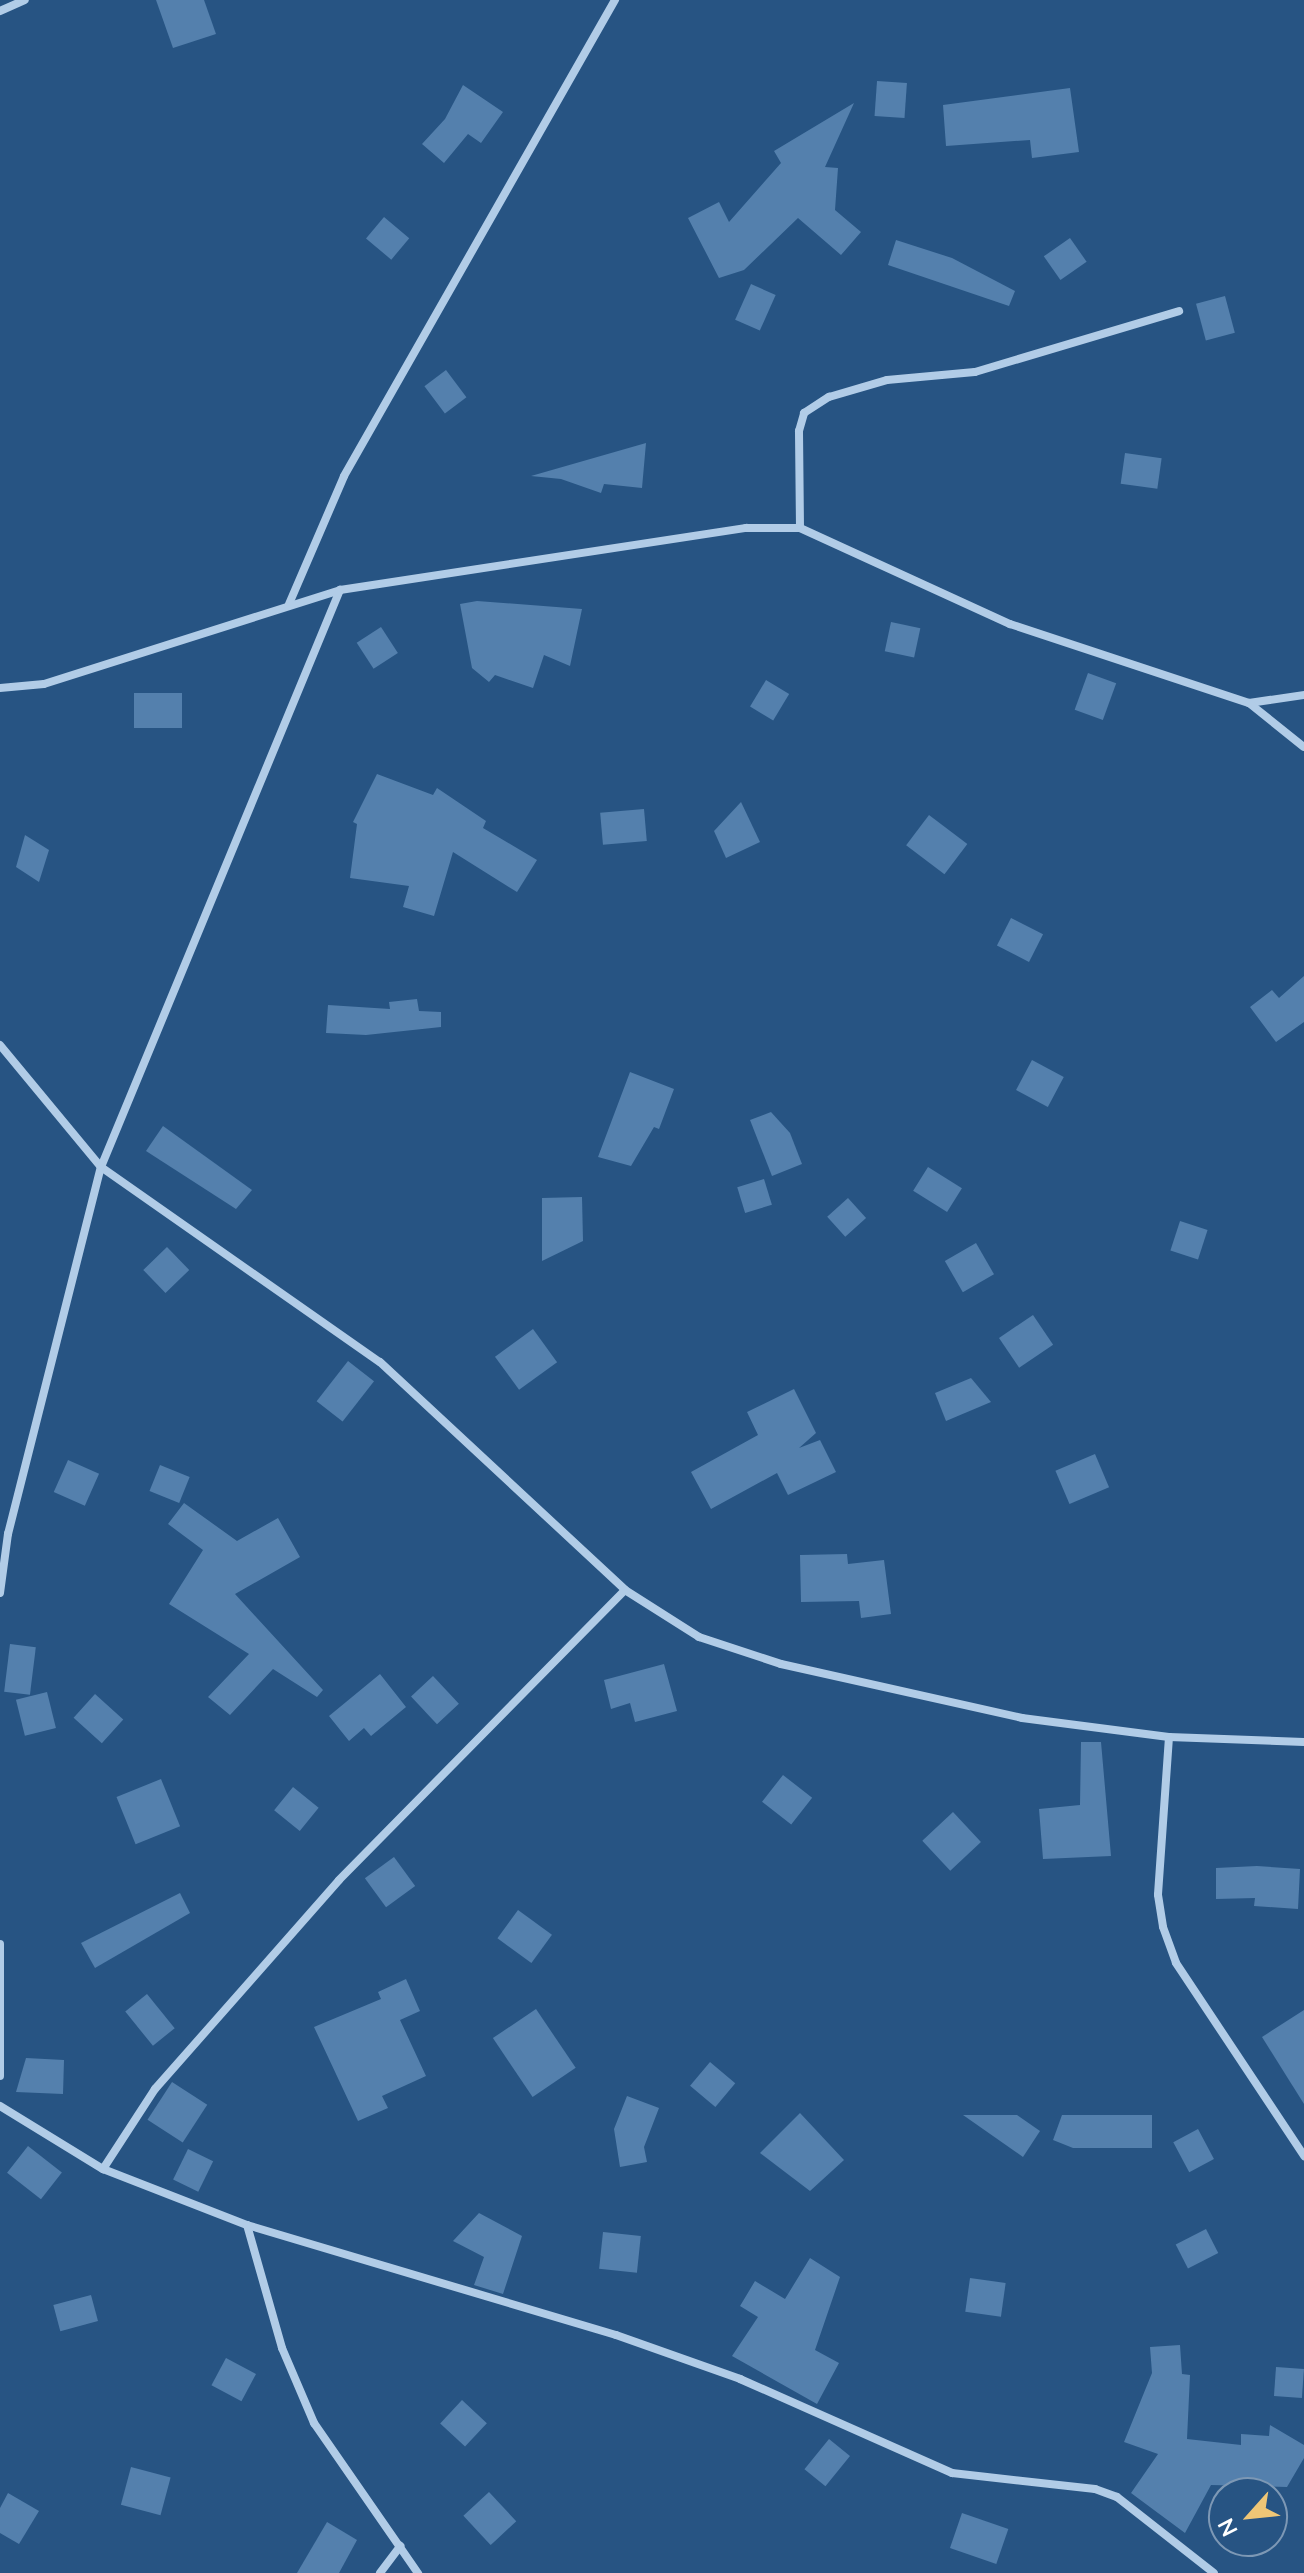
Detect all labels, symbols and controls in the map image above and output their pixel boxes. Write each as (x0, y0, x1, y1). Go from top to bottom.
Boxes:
north arrow (1208, 2477, 1288, 2557)
text: N (1211, 2513, 1246, 2541)

